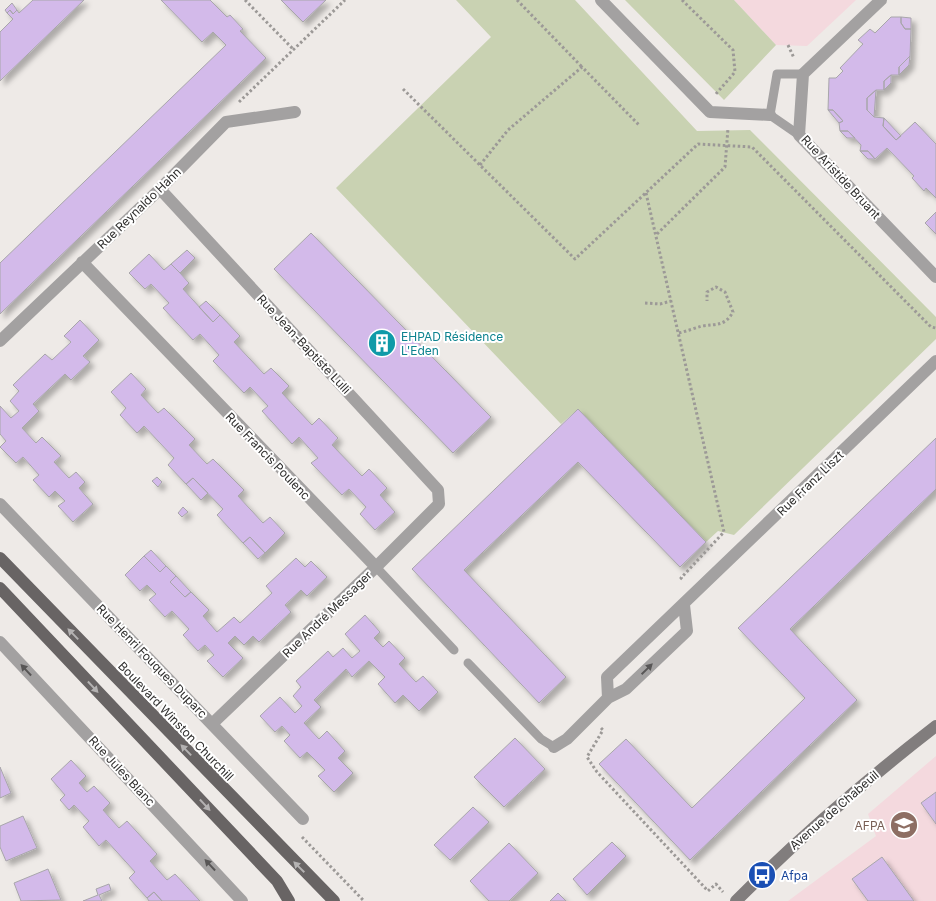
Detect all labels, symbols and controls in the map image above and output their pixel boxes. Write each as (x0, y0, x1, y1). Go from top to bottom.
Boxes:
street label: Rue Aristide Bruant (798, 132, 884, 222)
street label: Rue Reynaldo Hahn (94, 164, 184, 252)
street label: Rue Jean-Baptiste Lulli (254, 291, 354, 397)
building icon: EHPAD Résidence L'Eden (367, 328, 397, 358)
place label: EHPAD Résidence L'Eden (401, 329, 503, 358)
street label: Rue Francis Poulenc (222, 409, 314, 503)
street label: Rue Franz Liszt (774, 447, 846, 519)
street label: Rue André Messager (279, 567, 375, 661)
street label: Rue Henri Fouques Duparc (94, 601, 210, 721)
one-way arrow (67, 628, 79, 640)
street label: Boulevard Winston Churchill (115, 658, 237, 784)
one-way arrow (641, 663, 653, 675)
one-way arrow (20, 664, 32, 676)
one-way arrow (87, 681, 99, 693)
street label: Rue Jules Blanc (86, 733, 158, 809)
one-way arrow (180, 745, 192, 757)
street label: Avenue de Chabeuil (786, 767, 882, 853)
one-way arrow (199, 799, 211, 811)
school or university icon: AFPA (889, 810, 919, 840)
place label: AFPA (855, 818, 885, 833)
one-way arrow (204, 859, 216, 871)
bus stop icon: Afpa (747, 860, 777, 890)
one-way arrow (294, 861, 306, 873)
place label: Afpa (781, 868, 808, 883)

